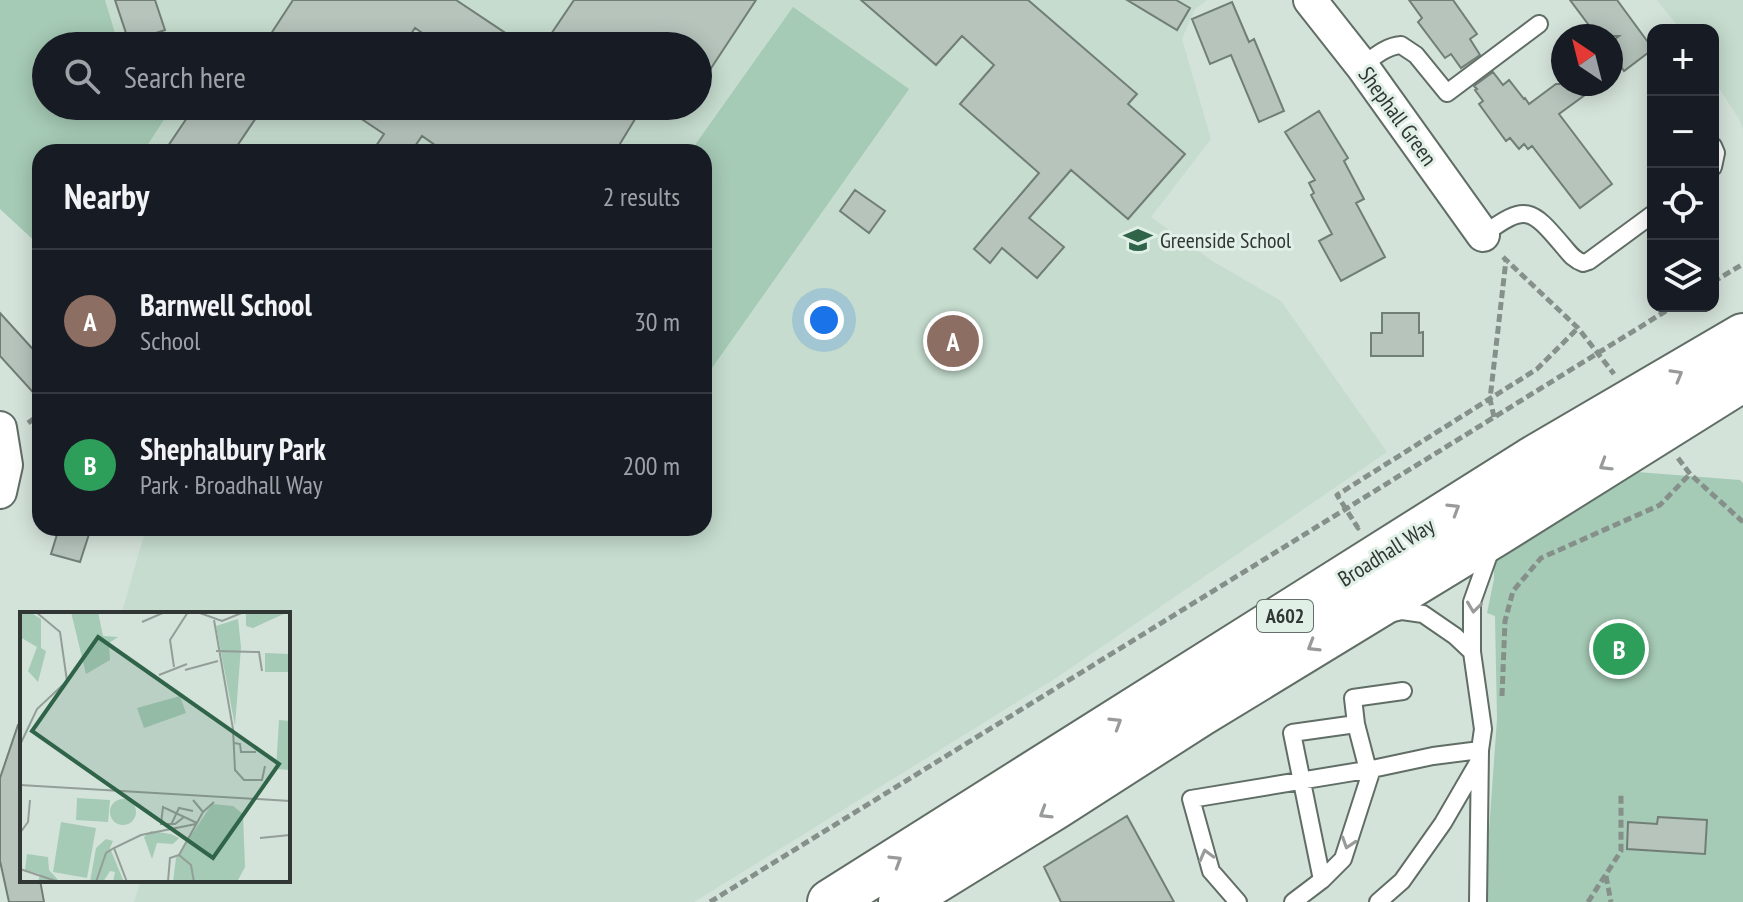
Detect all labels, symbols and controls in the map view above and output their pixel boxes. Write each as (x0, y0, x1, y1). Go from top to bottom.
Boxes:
north arrow (1551, 24, 1623, 96)
map controls (1647, 24, 1719, 312)
button: + (1647, 24, 1719, 96)
search box (32, 32, 712, 120)
icon: search (60, 54, 104, 98)
text: Search here (124, 57, 246, 96)
street label: Shephall Green (1353, 61, 1443, 171)
button: − (1647, 96, 1719, 168)
button: locate (1647, 168, 1719, 240)
text: Nearby (64, 174, 149, 218)
text: 2 results (603, 180, 680, 213)
school or university icon: Greenside School (1123, 225, 1153, 255)
place label: Greenside School (1160, 226, 1292, 254)
button: layers (1647, 240, 1719, 312)
text: Barnwell School (140, 285, 312, 324)
your location (804, 300, 844, 340)
text: A (83, 305, 97, 338)
text: 30 m (634, 305, 680, 338)
pin: A (927, 311, 979, 371)
text: School (140, 324, 200, 357)
one-way arrow (1668, 369, 1683, 385)
text: Shephalbury Park (140, 429, 326, 468)
text: B (84, 449, 96, 482)
text: 200 m (622, 449, 680, 482)
one-way arrow (1600, 455, 1614, 470)
text: Park · Broadhall Way (140, 468, 323, 501)
one-way arrow (1446, 503, 1460, 518)
street label: Broadhall Way (1333, 511, 1440, 593)
road number: A602 (1257, 600, 1313, 632)
one-way arrow (1465, 601, 1482, 614)
inset map (20, 612, 290, 882)
pin: B (1593, 619, 1645, 679)
one-way arrow (1307, 636, 1322, 651)
one-way arrow (1108, 717, 1122, 732)
one-way arrow (1039, 804, 1054, 819)
one-way arrow (1341, 836, 1357, 850)
one-way arrow (1199, 848, 1216, 862)
one-way arrow (887, 855, 902, 870)

